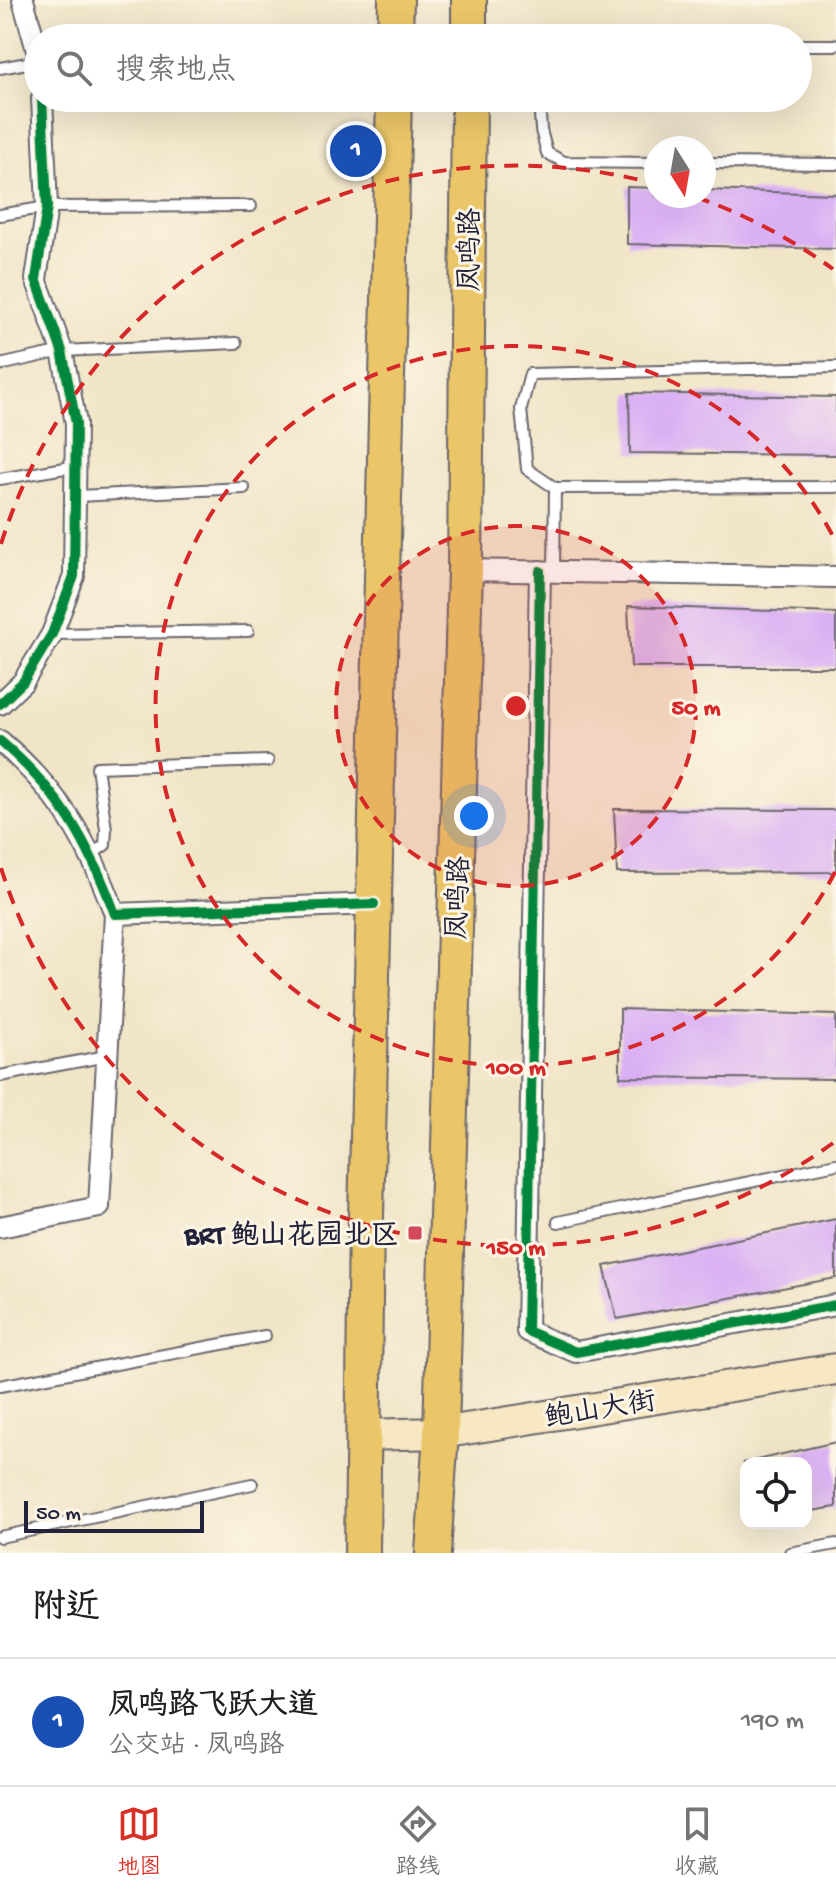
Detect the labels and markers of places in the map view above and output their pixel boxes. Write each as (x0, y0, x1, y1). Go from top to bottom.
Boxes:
pin: 1 (330, 121, 382, 181)
centre of rings (502, 692, 530, 720)
place label: BRT 鲍山花园北区 (184, 1220, 399, 1254)
marker: BRT 鲍山花园北区 (406, 1224, 424, 1242)

